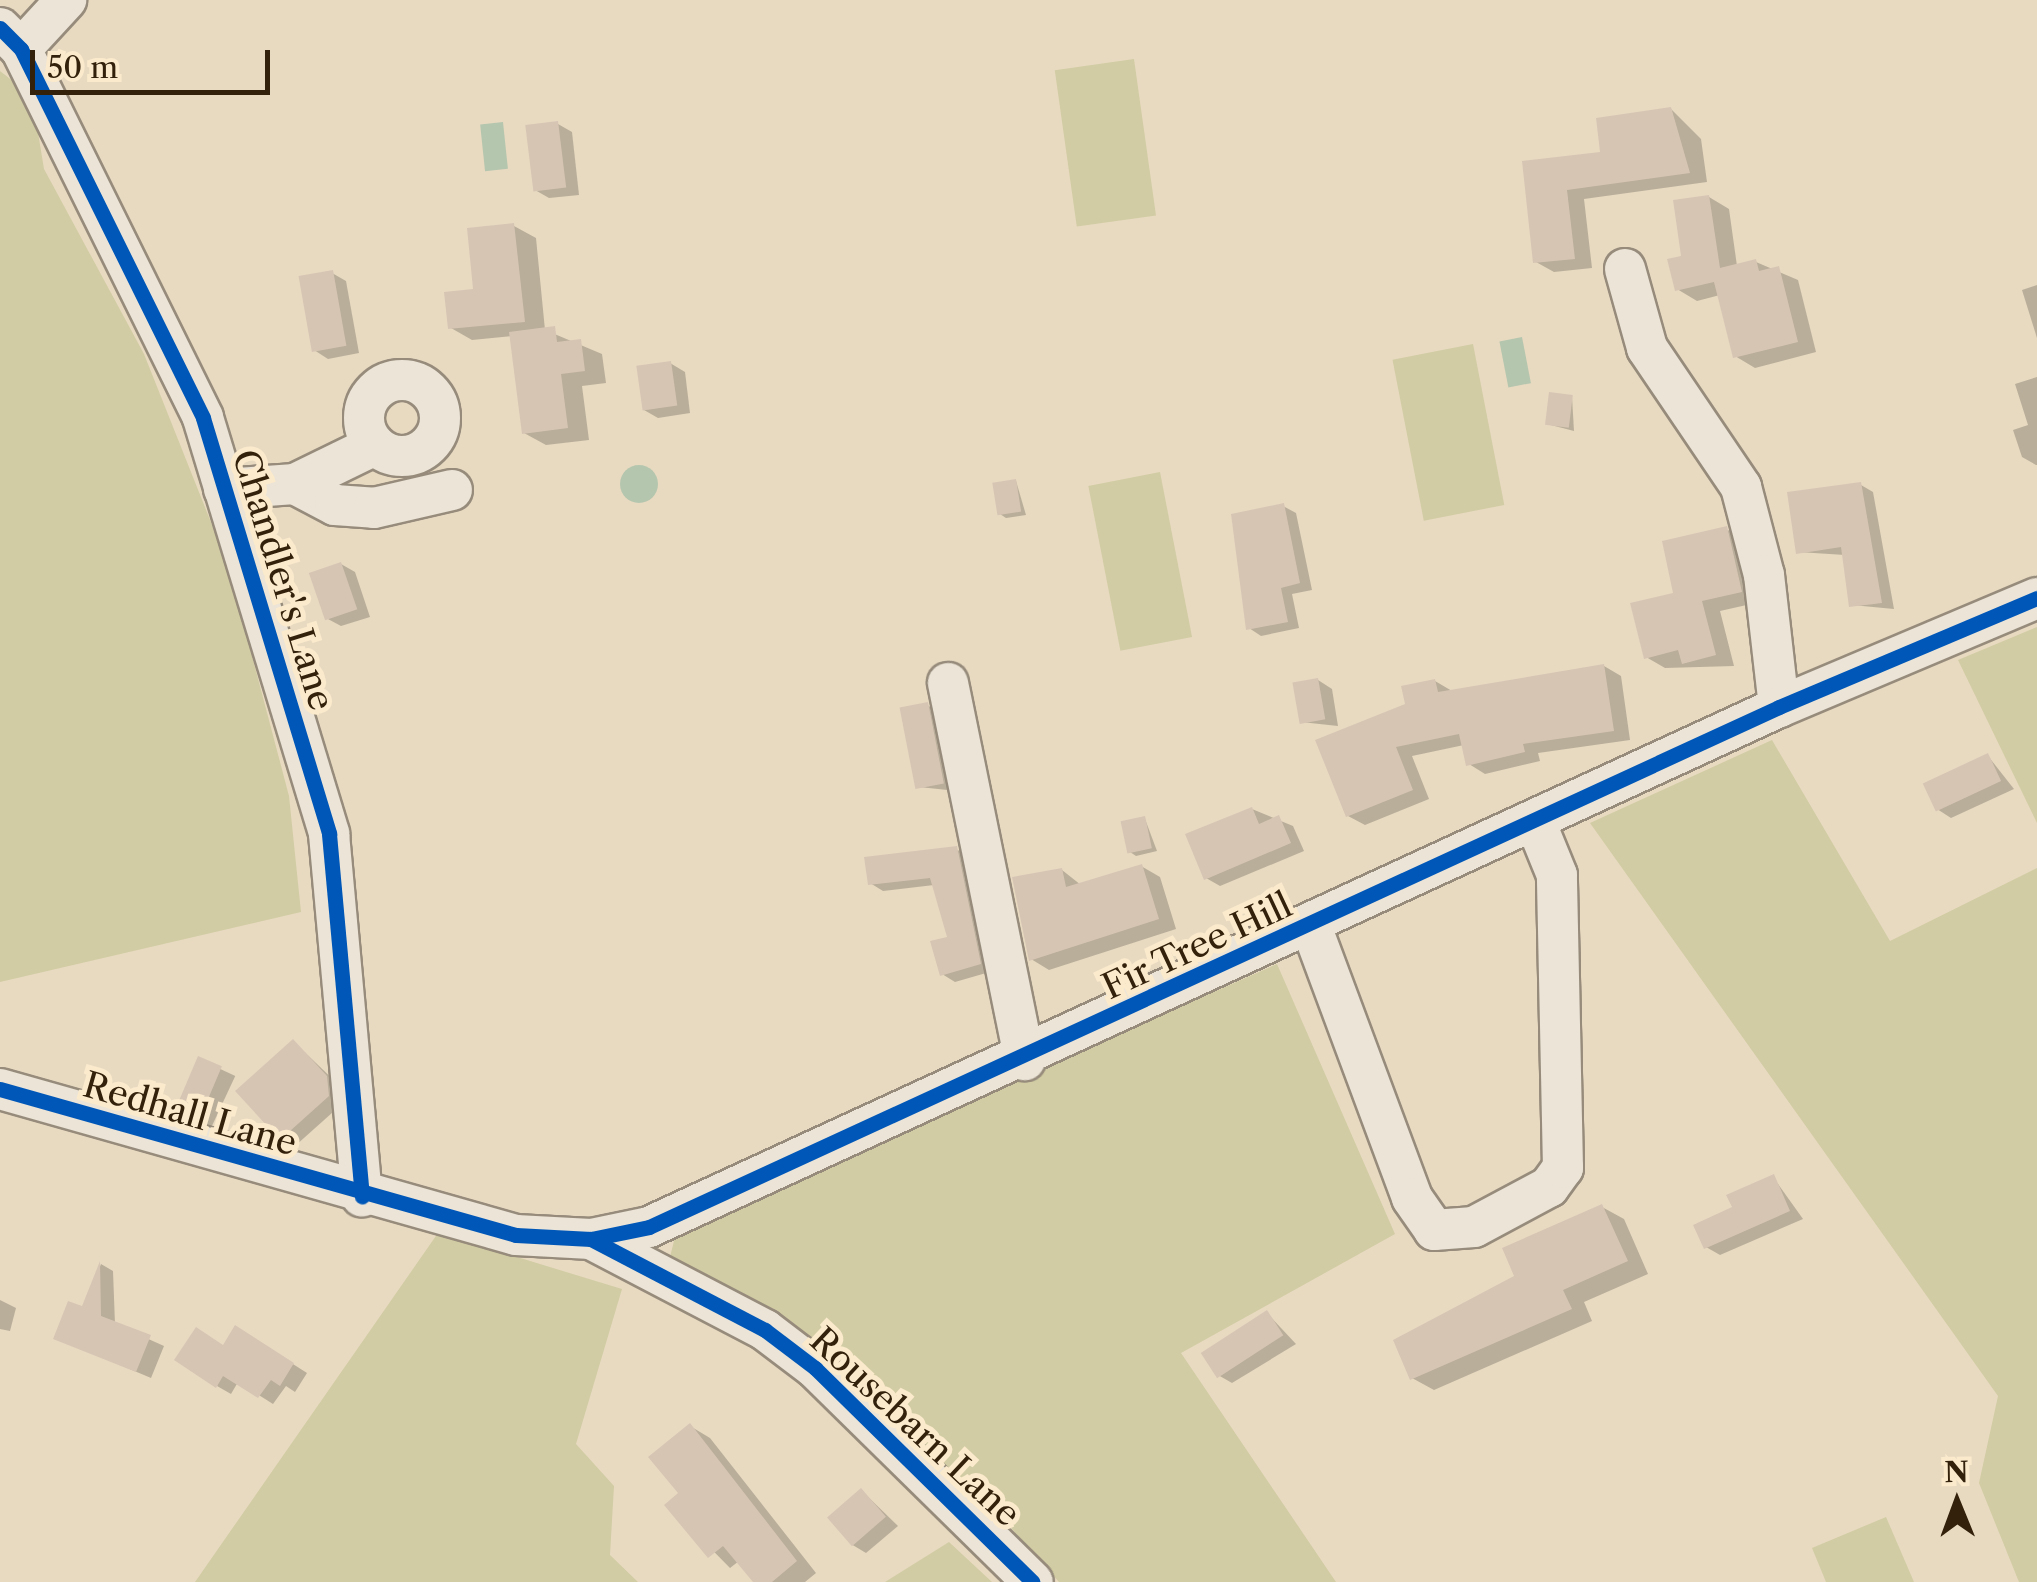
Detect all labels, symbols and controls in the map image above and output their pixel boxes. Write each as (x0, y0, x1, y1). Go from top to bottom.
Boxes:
scale bar (35, 30, 275, 92)
text: 50 m (47, 49, 118, 86)
street label: Chandler's Lane (223, 445, 343, 715)
street label: Fir Tree Hill (1095, 884, 1299, 1008)
street label: Redhall Lane (79, 1064, 301, 1164)
street label: Rousebarn Lane (801, 1319, 1029, 1535)
north arrow (1907, 1452, 2007, 1552)
text: N (1944, 1455, 1969, 1489)

